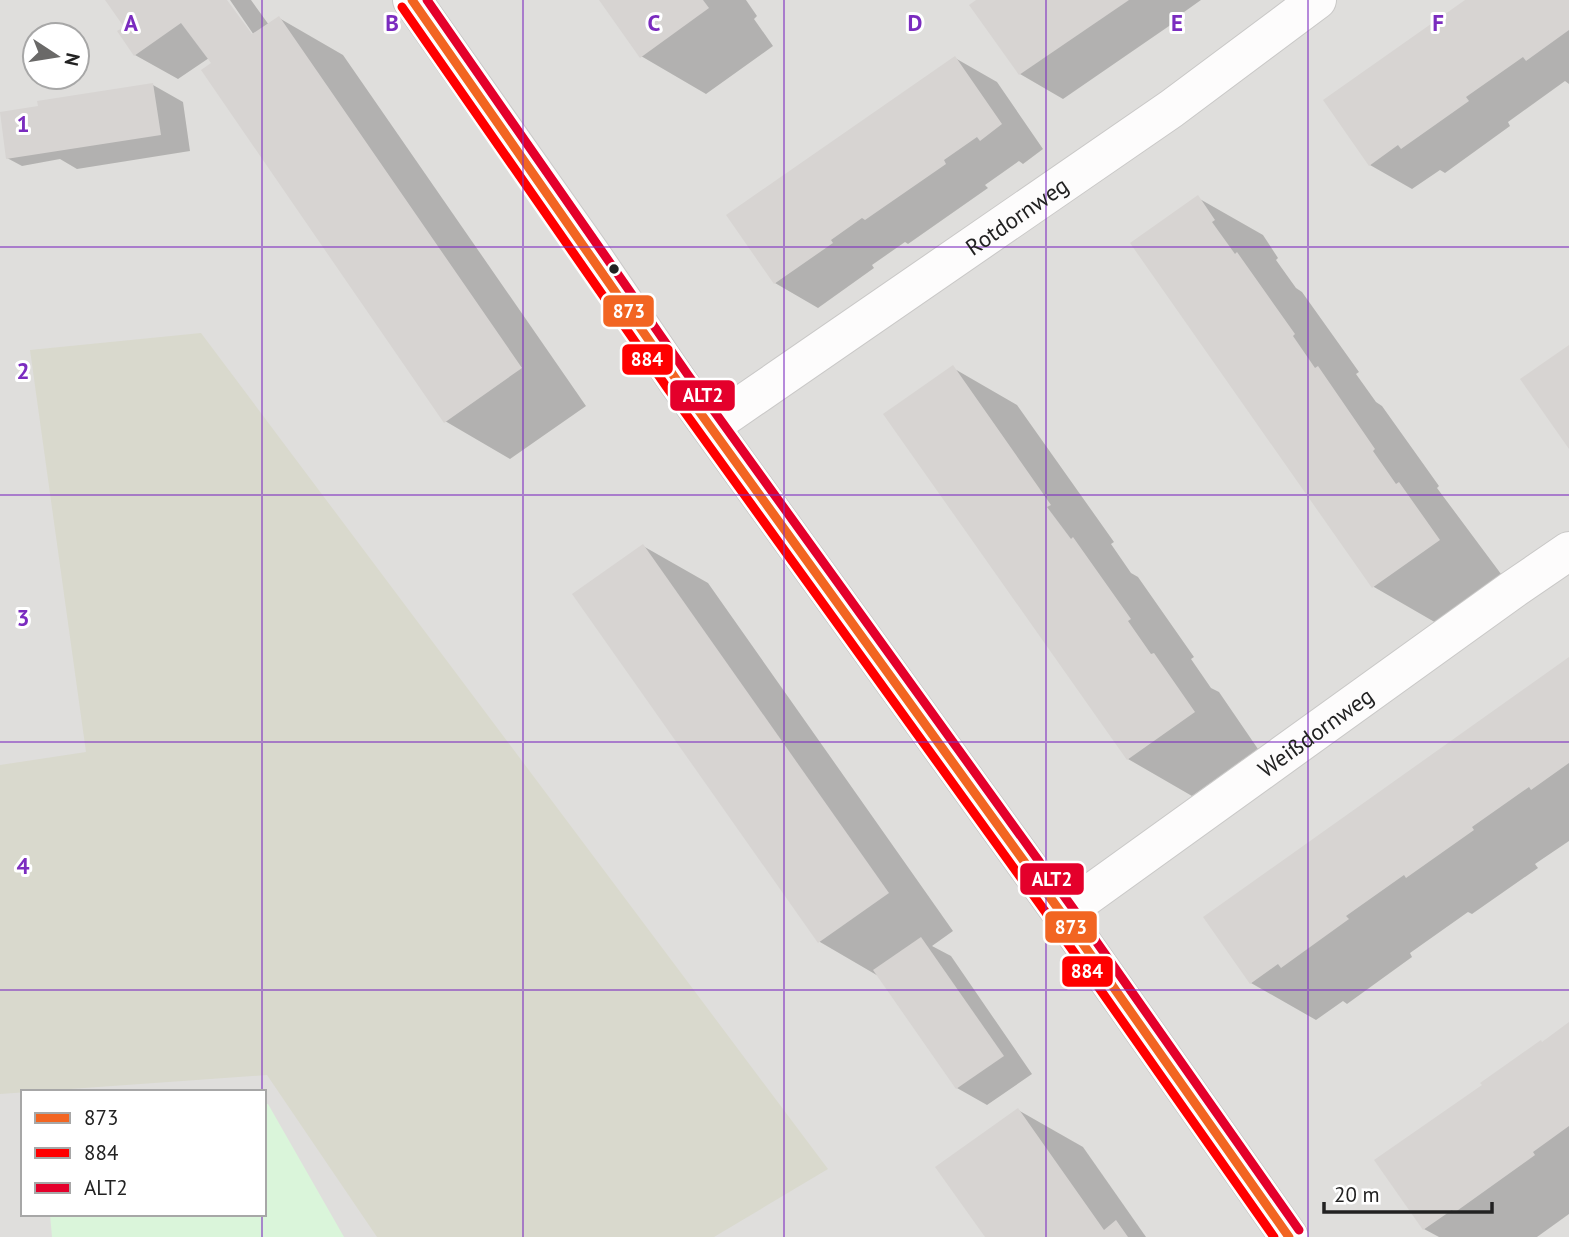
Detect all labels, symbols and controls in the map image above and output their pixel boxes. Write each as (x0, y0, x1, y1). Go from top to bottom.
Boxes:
text: A (124, 8, 138, 37)
text: B (385, 8, 399, 37)
text: C (648, 8, 661, 37)
text: D (908, 8, 922, 37)
text: E (1171, 8, 1183, 37)
text: F (1432, 8, 1444, 37)
north arrow (21, 21, 91, 91)
text: N (60, 51, 86, 68)
text: 1 (16, 109, 30, 138)
street label: Rotdornweg (960, 170, 1073, 261)
unlabelled marker (607, 262, 621, 276)
line badge: 873 (602, 294, 655, 328)
text: 873 (613, 299, 645, 323)
line badge: 884 (621, 343, 674, 376)
text: 884 (631, 347, 663, 371)
text: 2 (16, 356, 30, 385)
line badge: ALT2 (669, 379, 736, 412)
text: ALT2 (683, 383, 723, 407)
text: 3 (16, 603, 30, 632)
street label: Weißdornweg (1252, 680, 1379, 783)
text: 4 (16, 851, 30, 880)
line badge: ALT2 (1019, 862, 1085, 896)
text: ALT2 (1032, 867, 1072, 891)
line badge: 873 (1044, 910, 1098, 944)
text: 873 (1055, 915, 1087, 939)
line badge: 884 (1061, 955, 1114, 988)
text: 884 (1071, 959, 1103, 983)
legend (21, 1090, 266, 1216)
text: 873 (84, 1104, 118, 1131)
text: 884 (84, 1139, 118, 1166)
scale bar (1324, 1170, 1492, 1214)
text: ALT2 (84, 1174, 128, 1201)
text: 20 m (1334, 1181, 1380, 1208)

